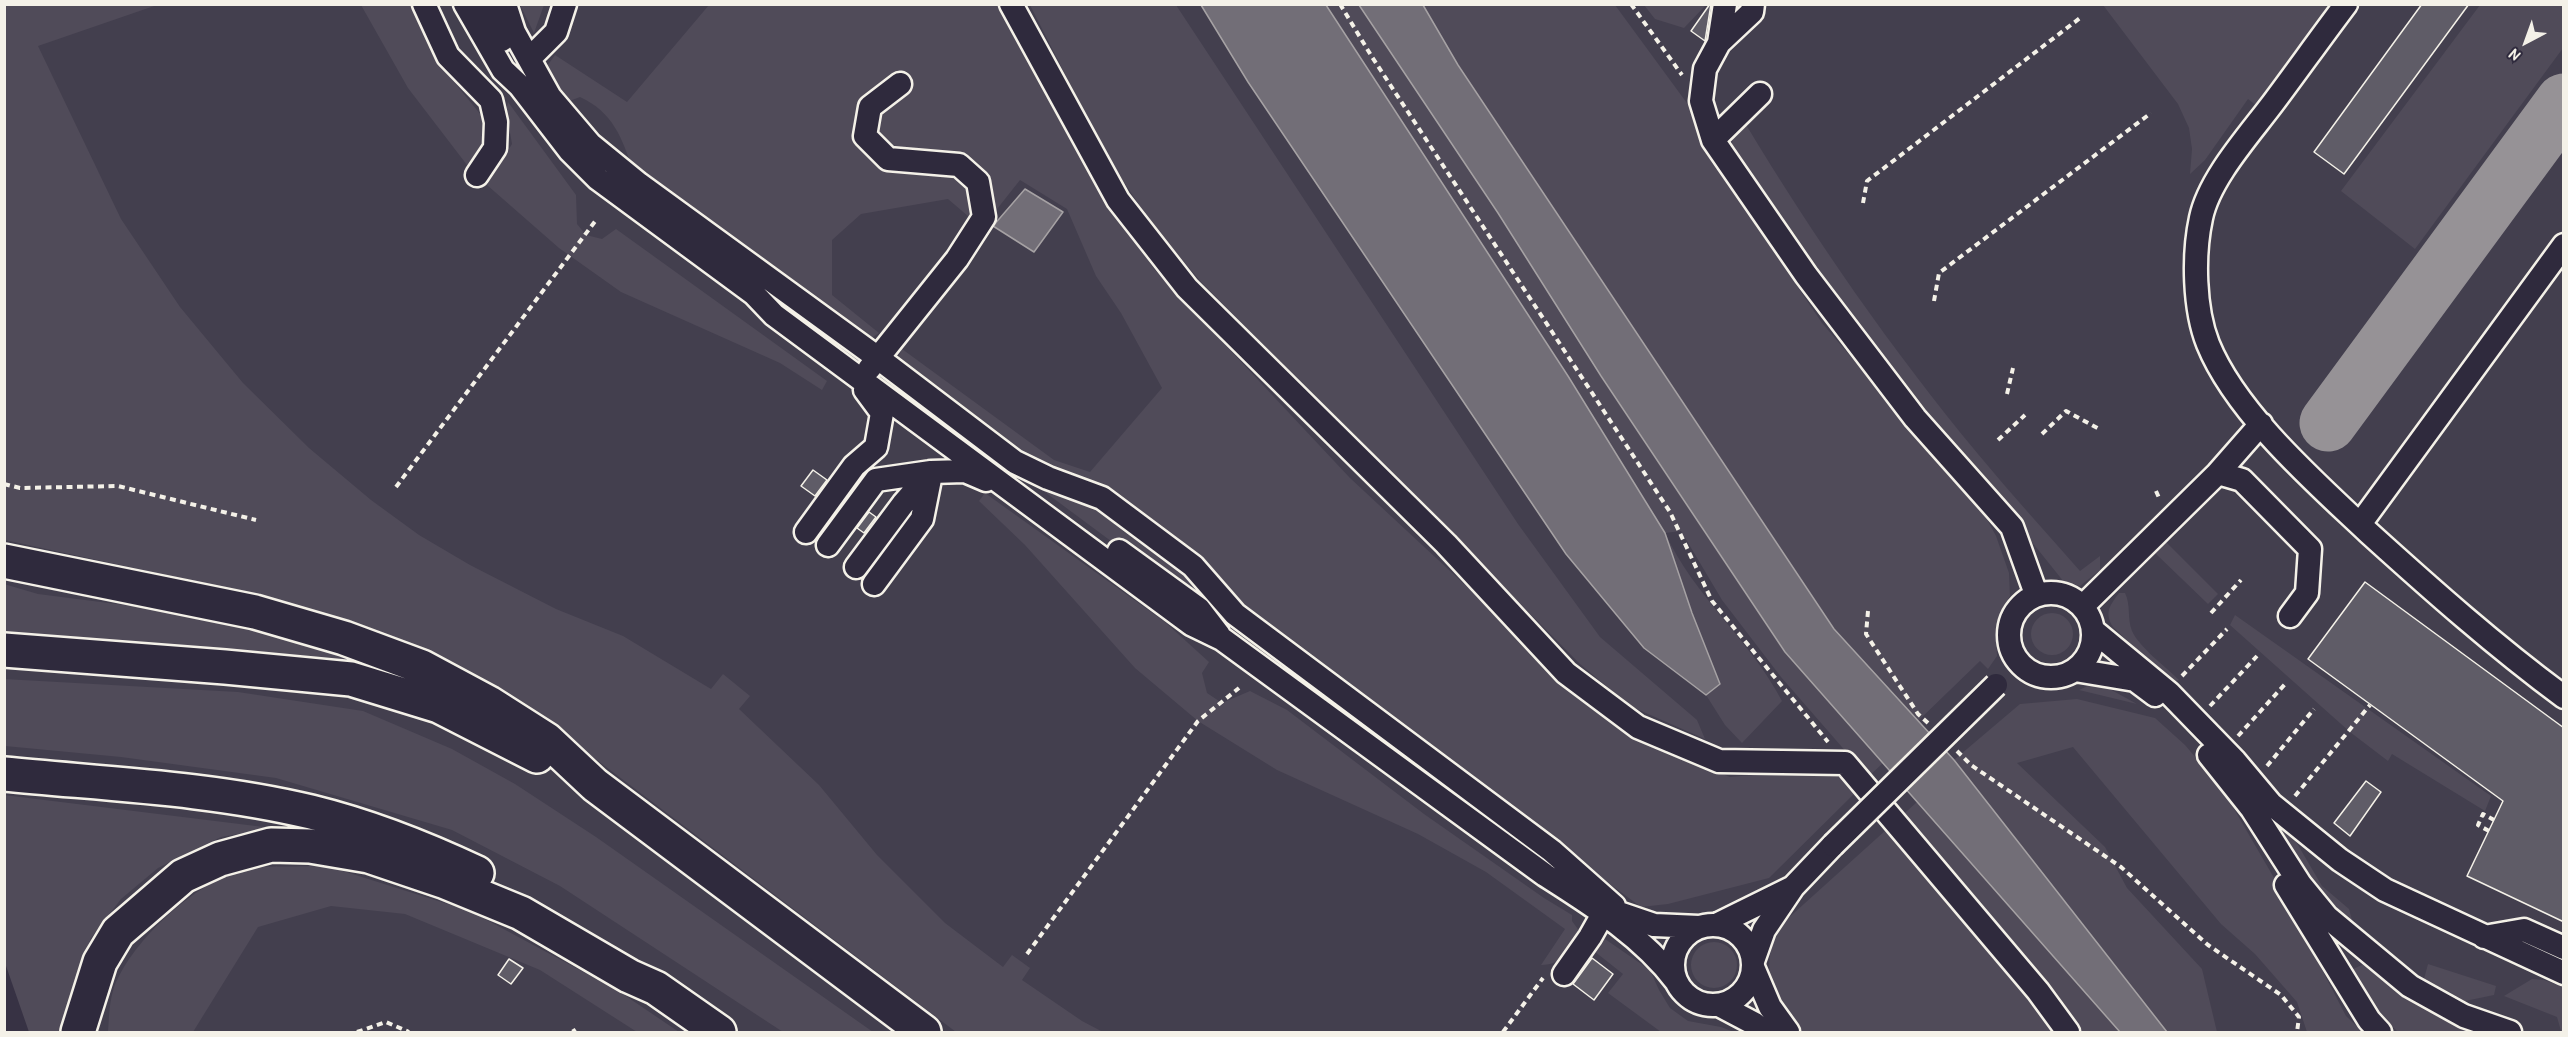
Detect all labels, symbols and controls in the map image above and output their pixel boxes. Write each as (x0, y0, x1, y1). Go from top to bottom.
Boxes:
north arrow (2496, 12, 2556, 72)
text: N (2504, 44, 2525, 67)

